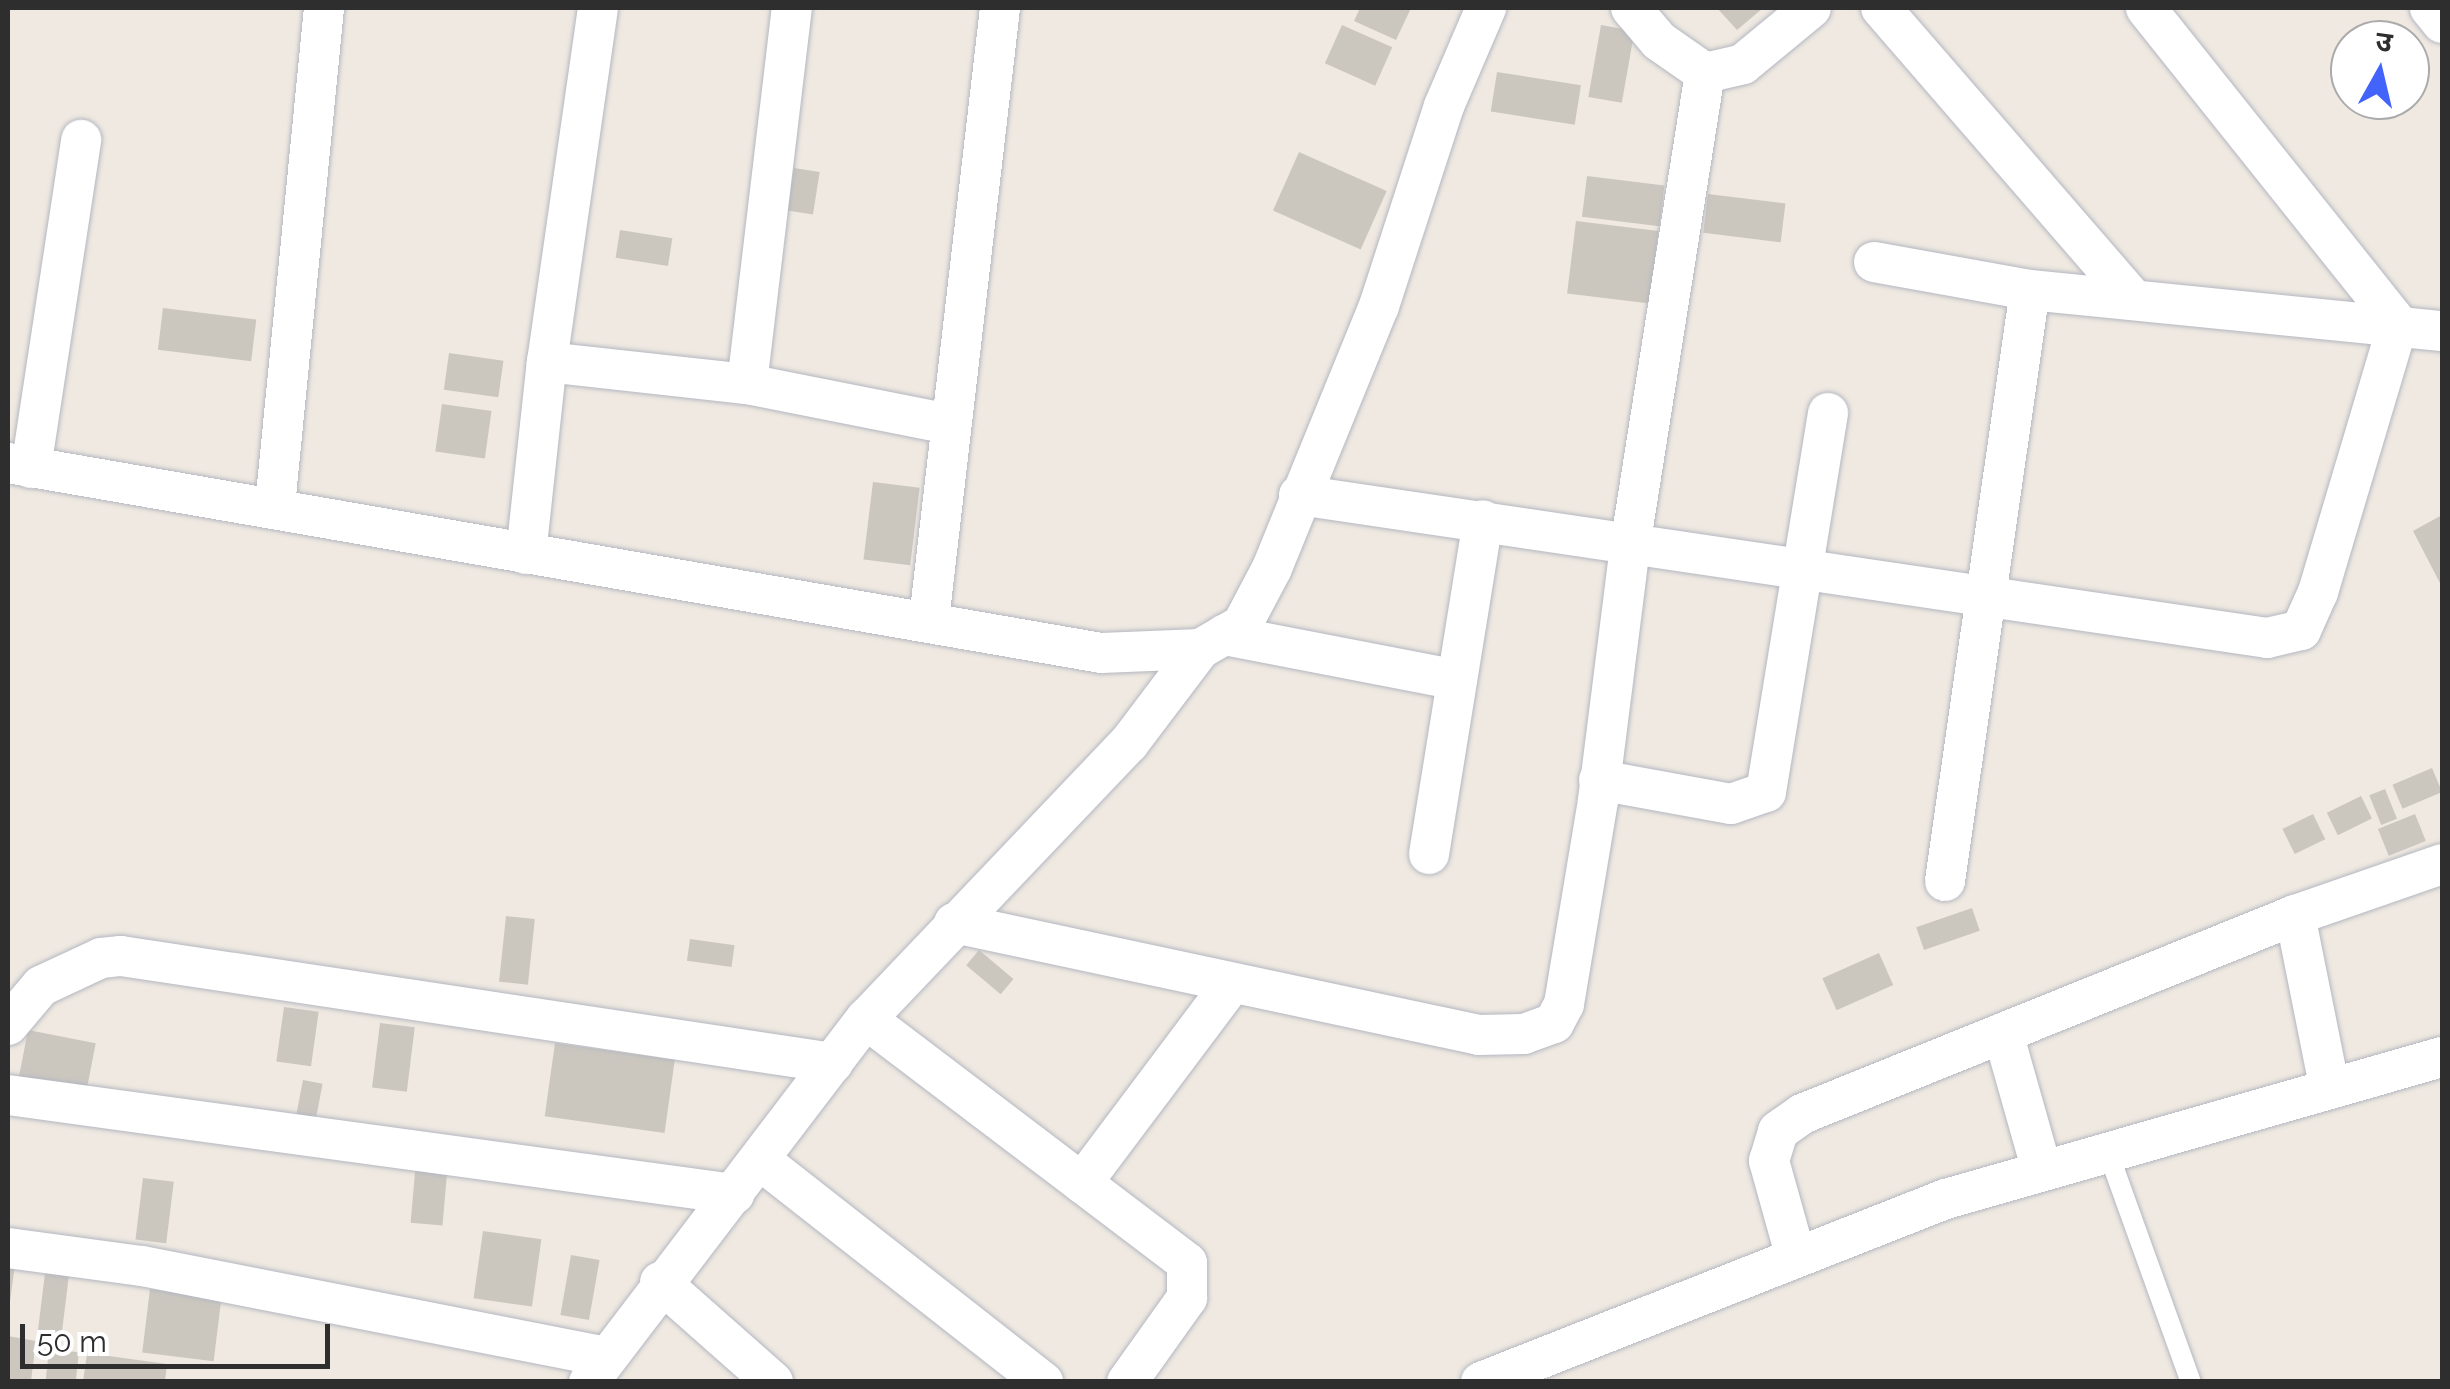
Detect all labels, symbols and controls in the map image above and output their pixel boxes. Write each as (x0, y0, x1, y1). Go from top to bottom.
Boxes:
north arrow (2330, 20, 2430, 120)
text: उ (2374, 24, 2394, 59)
scale bar (25, 1304, 335, 1366)
text: 50 m (37, 1324, 107, 1359)

